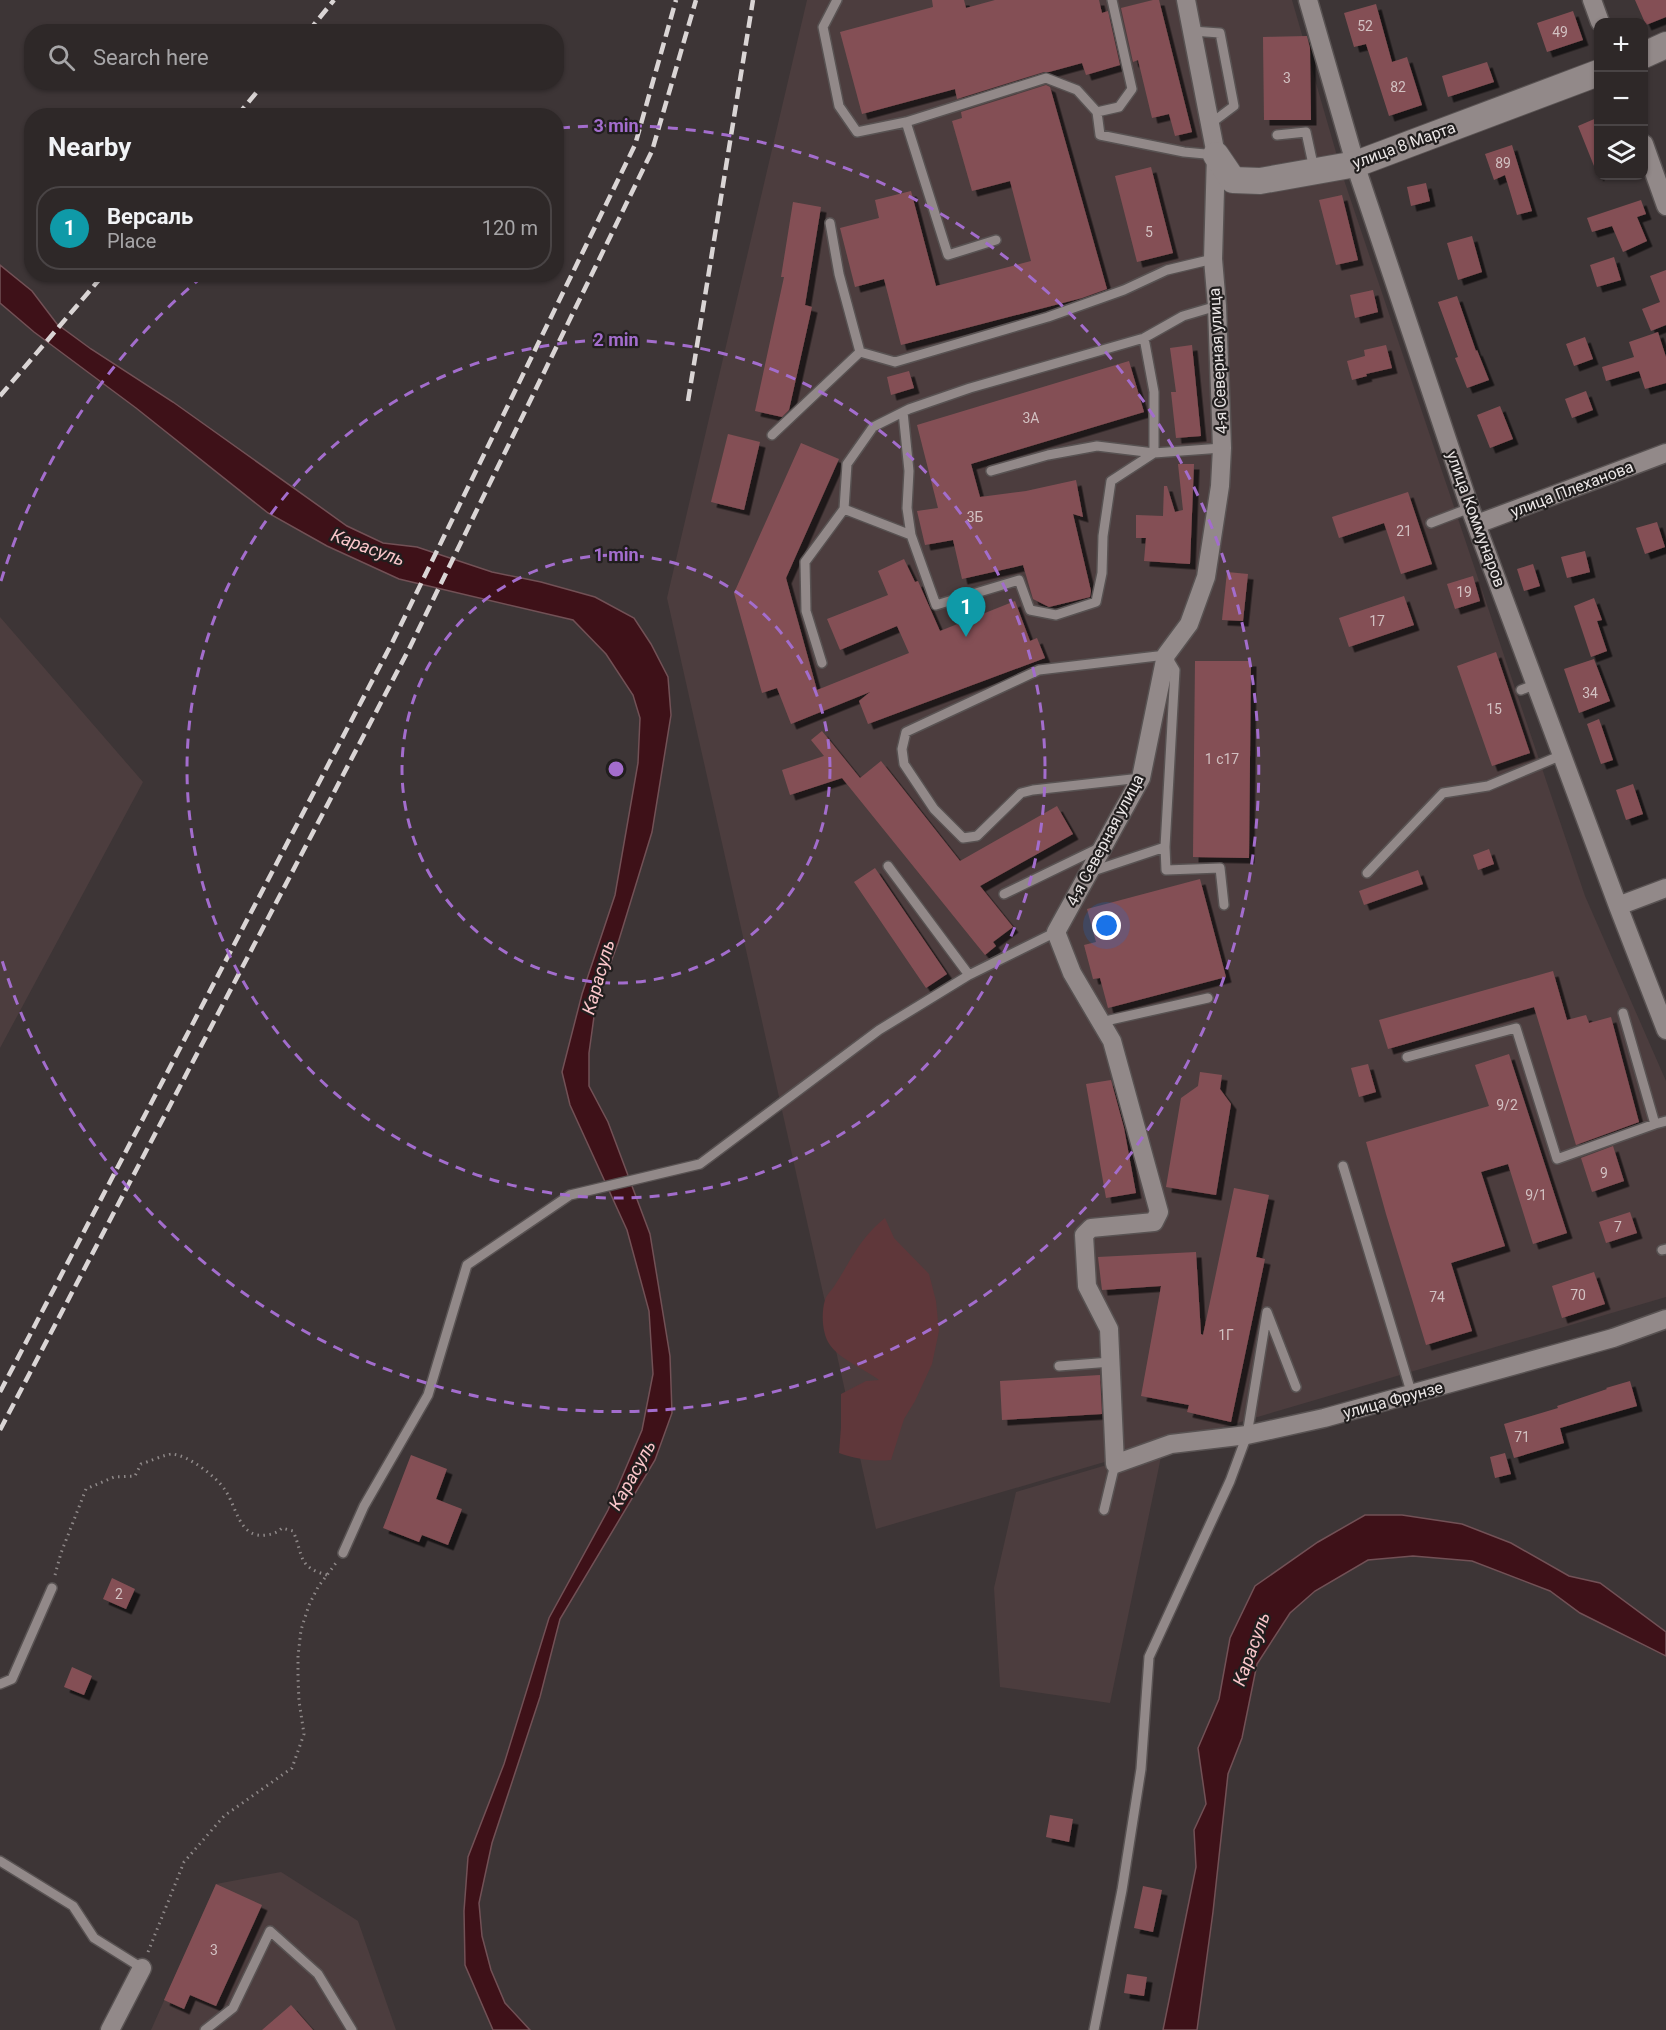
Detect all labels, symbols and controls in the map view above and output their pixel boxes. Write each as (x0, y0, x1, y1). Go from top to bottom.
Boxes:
house number: 52 (1357, 18, 1373, 34)
map controls (1594, 18, 1648, 180)
button: + (1594, 18, 1648, 72)
search box (24, 24, 564, 90)
house number: 49 (1552, 24, 1568, 40)
icon: search (45, 41, 78, 74)
text: Search here (93, 45, 209, 70)
house number: 3 (1283, 70, 1291, 86)
button: − (1594, 72, 1648, 126)
house number: 82 (1390, 79, 1406, 95)
text: 3 min (593, 115, 639, 136)
street label: улица 8 Марта (1350, 118, 1458, 172)
button: layers (1594, 126, 1648, 180)
text: Nearby (48, 132, 131, 162)
house number: 89 (1495, 155, 1511, 171)
text: Версаль (107, 204, 193, 229)
text: 1 (64, 216, 75, 240)
text: 120 m (482, 216, 538, 240)
house number: 5 (1145, 224, 1153, 240)
text: Place (107, 229, 156, 253)
street label: 4-я Северная улица (1205, 287, 1231, 435)
text: 2 min (593, 329, 639, 350)
house number: 3А (1022, 410, 1040, 426)
street label: улица Коммунаров (1443, 448, 1509, 590)
street label: улица Плеханова (1508, 457, 1636, 521)
house number: 3Б (967, 509, 984, 525)
house number: 21 (1396, 523, 1412, 539)
water label: Карасуль (328, 524, 408, 570)
text: 1 min (593, 544, 639, 565)
house number: 19 (1456, 584, 1472, 600)
pin: 1 (946, 588, 986, 637)
house number: 17 (1369, 613, 1385, 629)
house number: 34 (1582, 685, 1598, 701)
house number: 15 (1486, 701, 1502, 717)
house number: 1 с17 (1205, 751, 1239, 767)
centre of rings (606, 759, 626, 779)
street label: 4-я Северная улица (1062, 771, 1148, 909)
your location (1092, 911, 1121, 940)
water label: Карасуль (577, 937, 619, 1017)
house number: 9/2 (1496, 1097, 1518, 1113)
house number: 9 (1600, 1165, 1608, 1181)
house number: 9/1 (1525, 1187, 1547, 1203)
house number: 7 (1614, 1219, 1622, 1235)
house number: 70 (1570, 1287, 1586, 1303)
house number: 74 (1429, 1289, 1445, 1305)
house number: 1Г (1218, 1327, 1234, 1343)
street label: улица Фрунзе (1341, 1378, 1445, 1422)
house number: 71 (1514, 1429, 1530, 1445)
water label: Карасуль (604, 1436, 660, 1514)
house number: 2 (115, 1586, 123, 1602)
water label: Карасуль (1228, 1609, 1274, 1689)
house number: 3 (210, 1942, 218, 1958)

